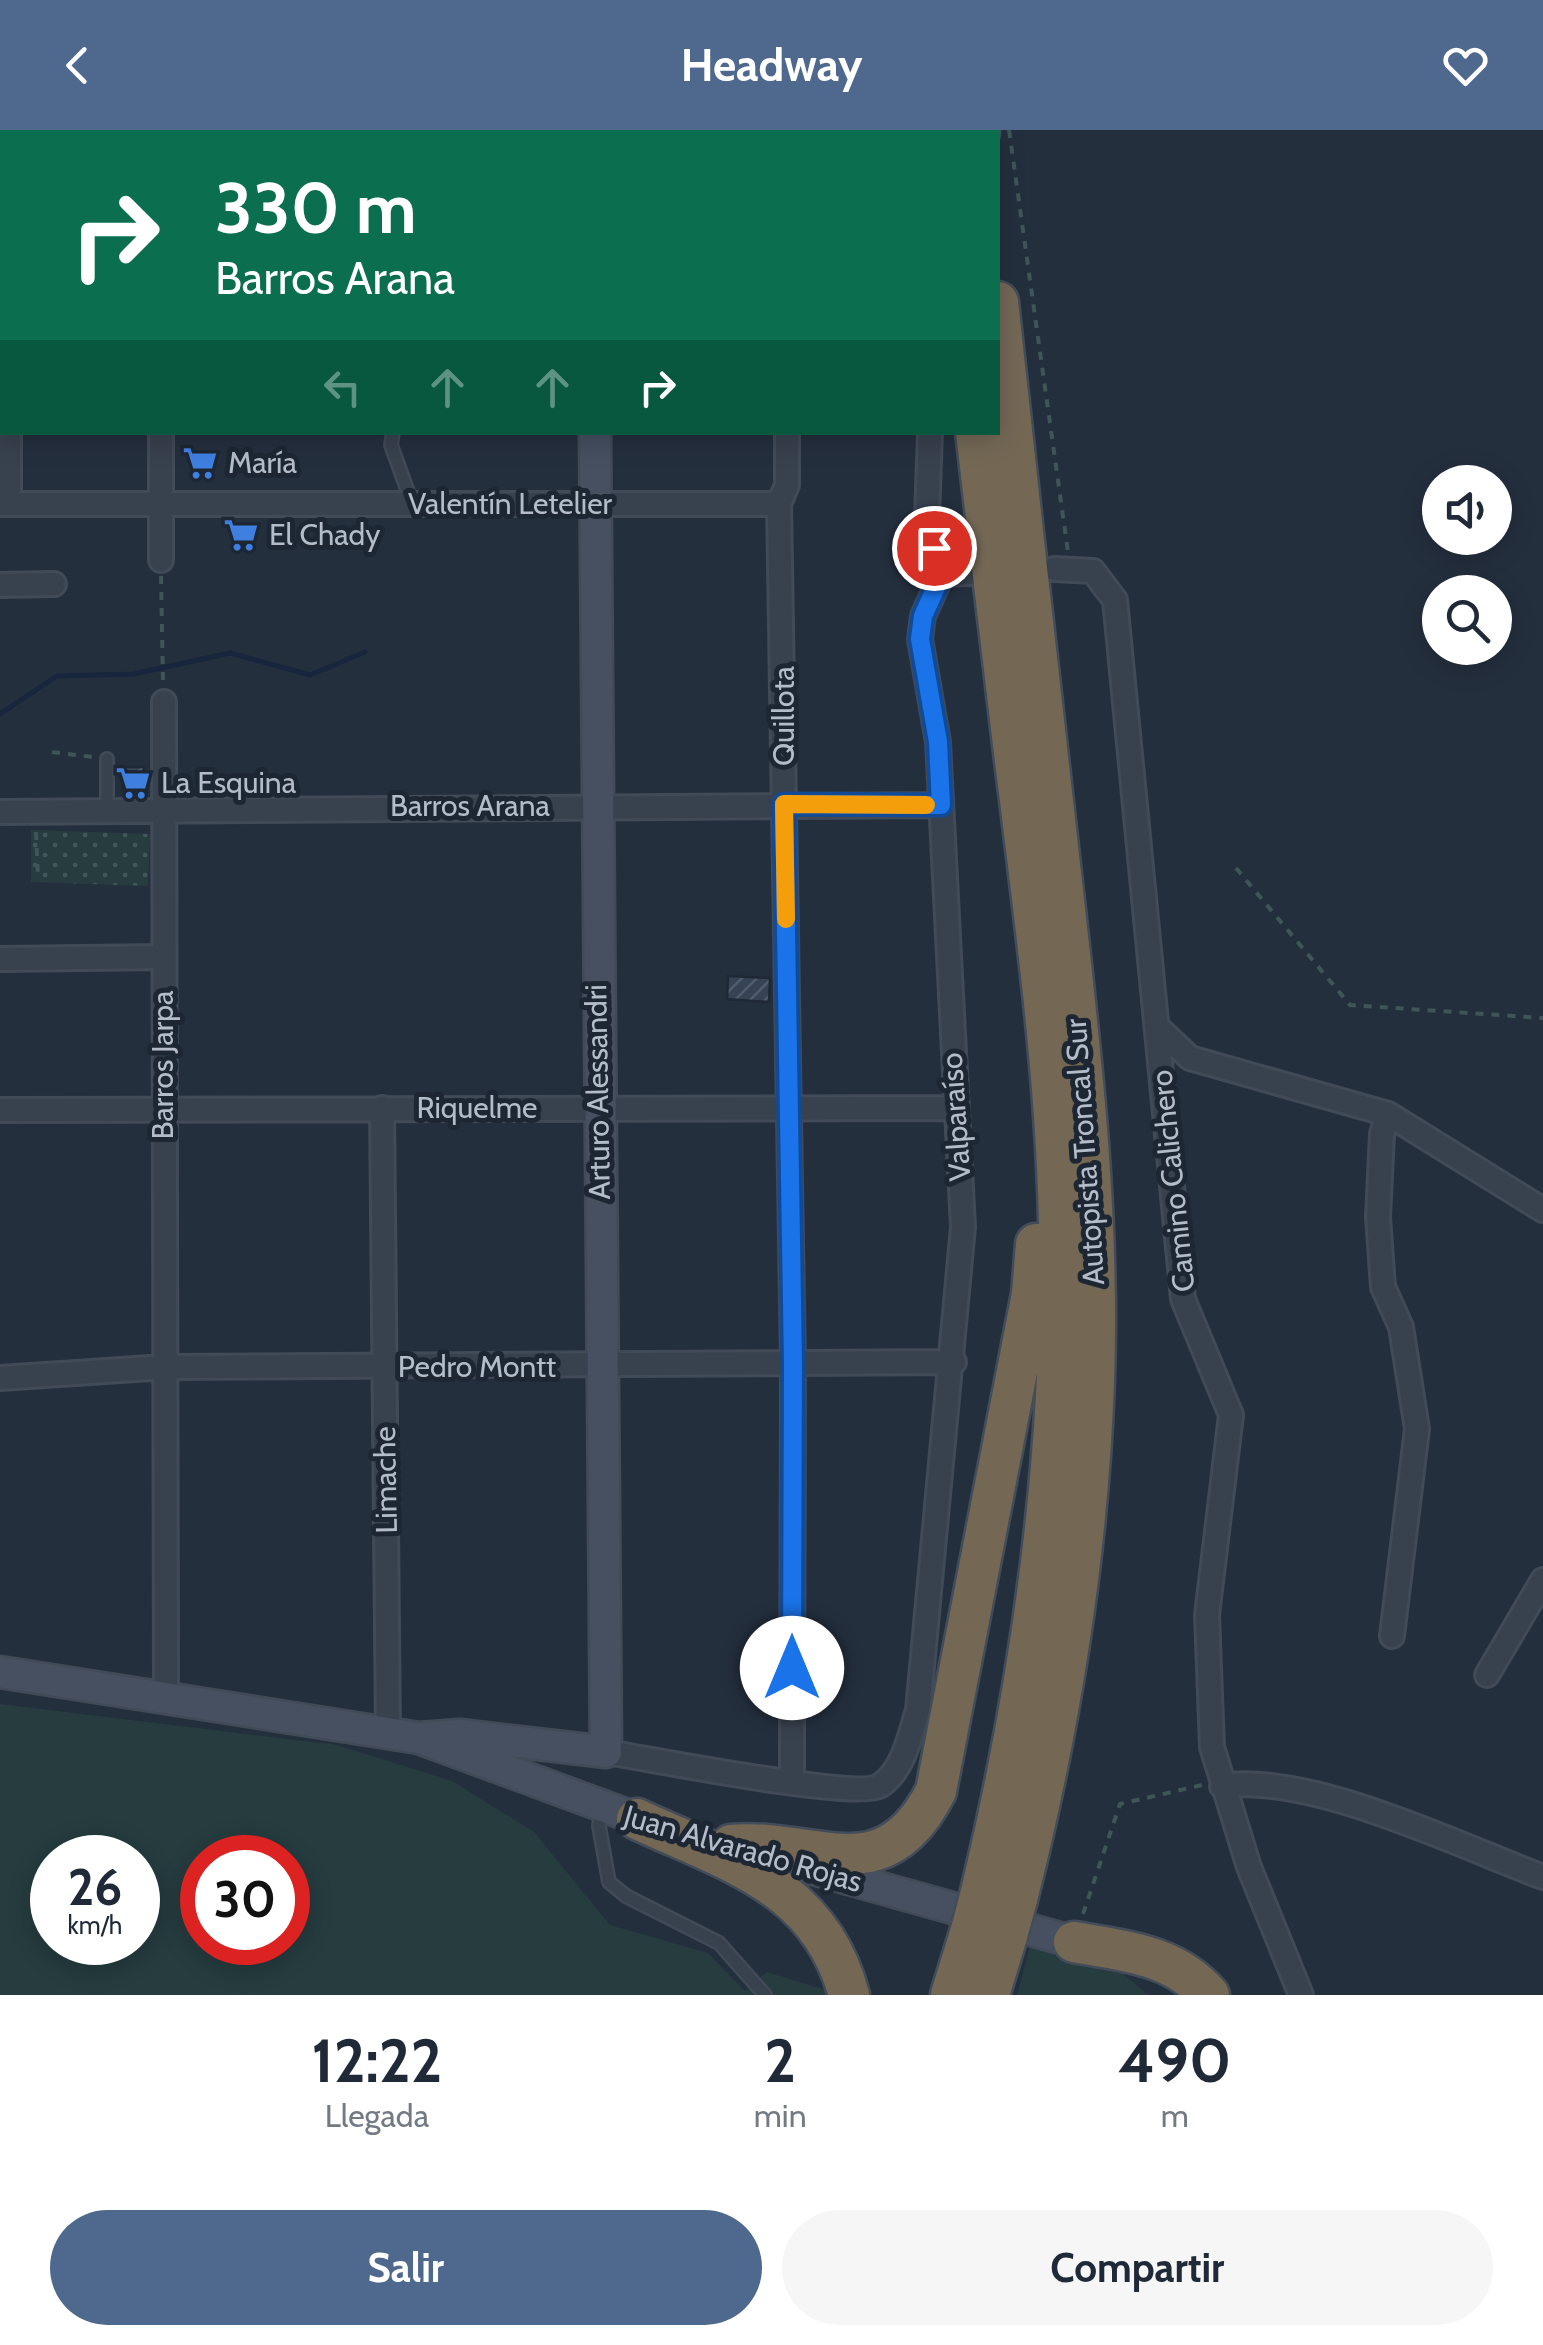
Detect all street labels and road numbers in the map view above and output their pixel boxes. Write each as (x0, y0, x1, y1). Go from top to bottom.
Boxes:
street label: Valentín Letelier (408, 485, 613, 522)
street label: Quillota (765, 665, 802, 766)
street label: Barros Arana (390, 787, 551, 824)
street label: Arturo Alessandri (577, 984, 618, 1200)
street label: Barros Jarpa (144, 990, 181, 1139)
street label: Autopista Troncal Sur (1057, 1017, 1112, 1287)
street label: Valparaíso (933, 1052, 978, 1182)
street label: Camino Calichero (1142, 1068, 1203, 1294)
street label: Riquelme (417, 1089, 537, 1126)
street label: Pedro Montt (398, 1348, 556, 1385)
street label: Limache (366, 1426, 405, 1534)
street label: Juan Alvarado Rojas (619, 1797, 866, 1900)

